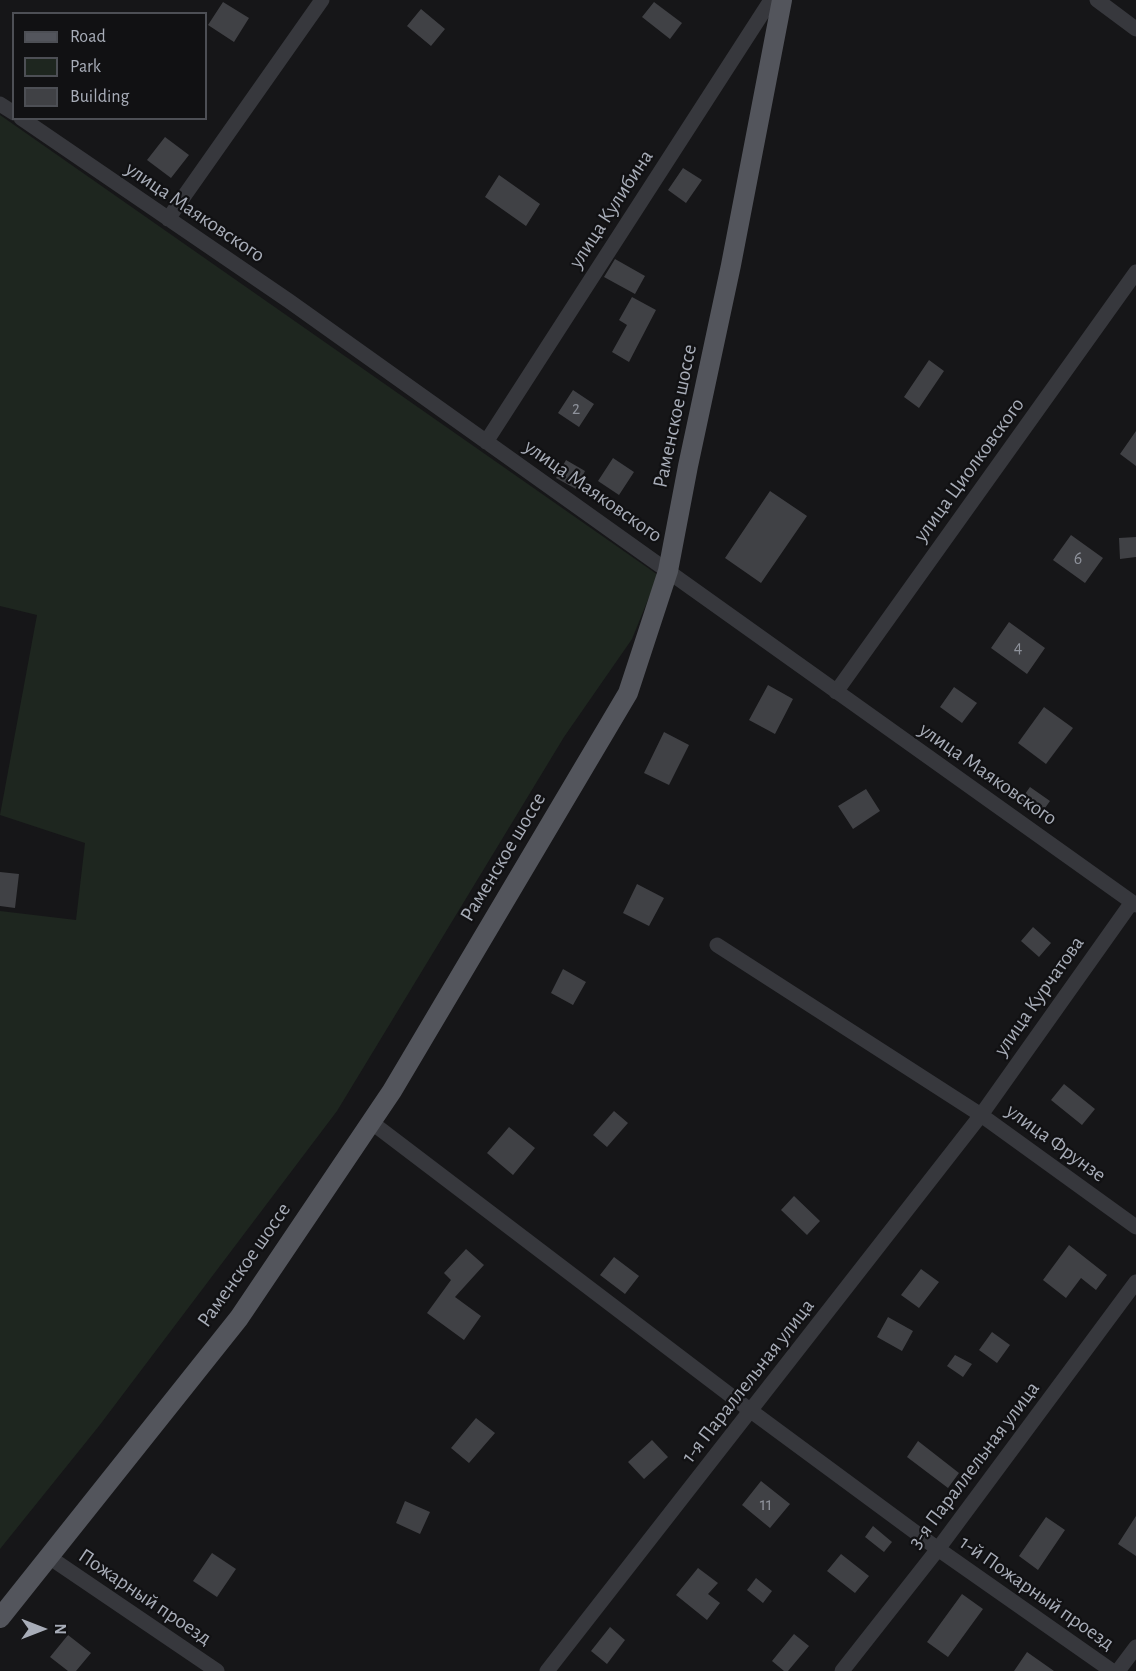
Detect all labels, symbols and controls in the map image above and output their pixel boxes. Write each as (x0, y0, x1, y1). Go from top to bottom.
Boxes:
legend (12, 12, 207, 120)
text: Road (70, 28, 106, 46)
text: Park (70, 58, 101, 76)
text: Building (70, 88, 129, 106)
street label: улица Кулибина (563, 145, 659, 273)
street label: улица Маяковского (120, 156, 270, 268)
street label: Раменское шоссе (647, 342, 703, 490)
street label: улица Циолковского (908, 393, 1030, 547)
house number: 2 (572, 398, 580, 420)
street label: улица Маяковского (519, 434, 667, 548)
house number: 6 (1074, 548, 1082, 570)
house number: 4 (1014, 637, 1022, 659)
street label: улица Маяковского (914, 717, 1062, 831)
street label: Раменское шоссе (455, 788, 551, 926)
street label: улица Курчатова (988, 931, 1090, 1061)
street label: улица Фрунзе (1001, 1098, 1111, 1188)
street label: Раменское шоссе (192, 1198, 296, 1332)
street label: 1-я Параллельная улица (676, 1294, 820, 1468)
street label: 3-я Параллельная улица (903, 1376, 1045, 1554)
house number: 11 (760, 1494, 772, 1516)
street label: 1-й Пожарный проезд (955, 1530, 1119, 1656)
street label: Пожарный проезд (74, 1543, 216, 1651)
north arrow (12, 1599, 72, 1659)
text: N (52, 1623, 68, 1635)

